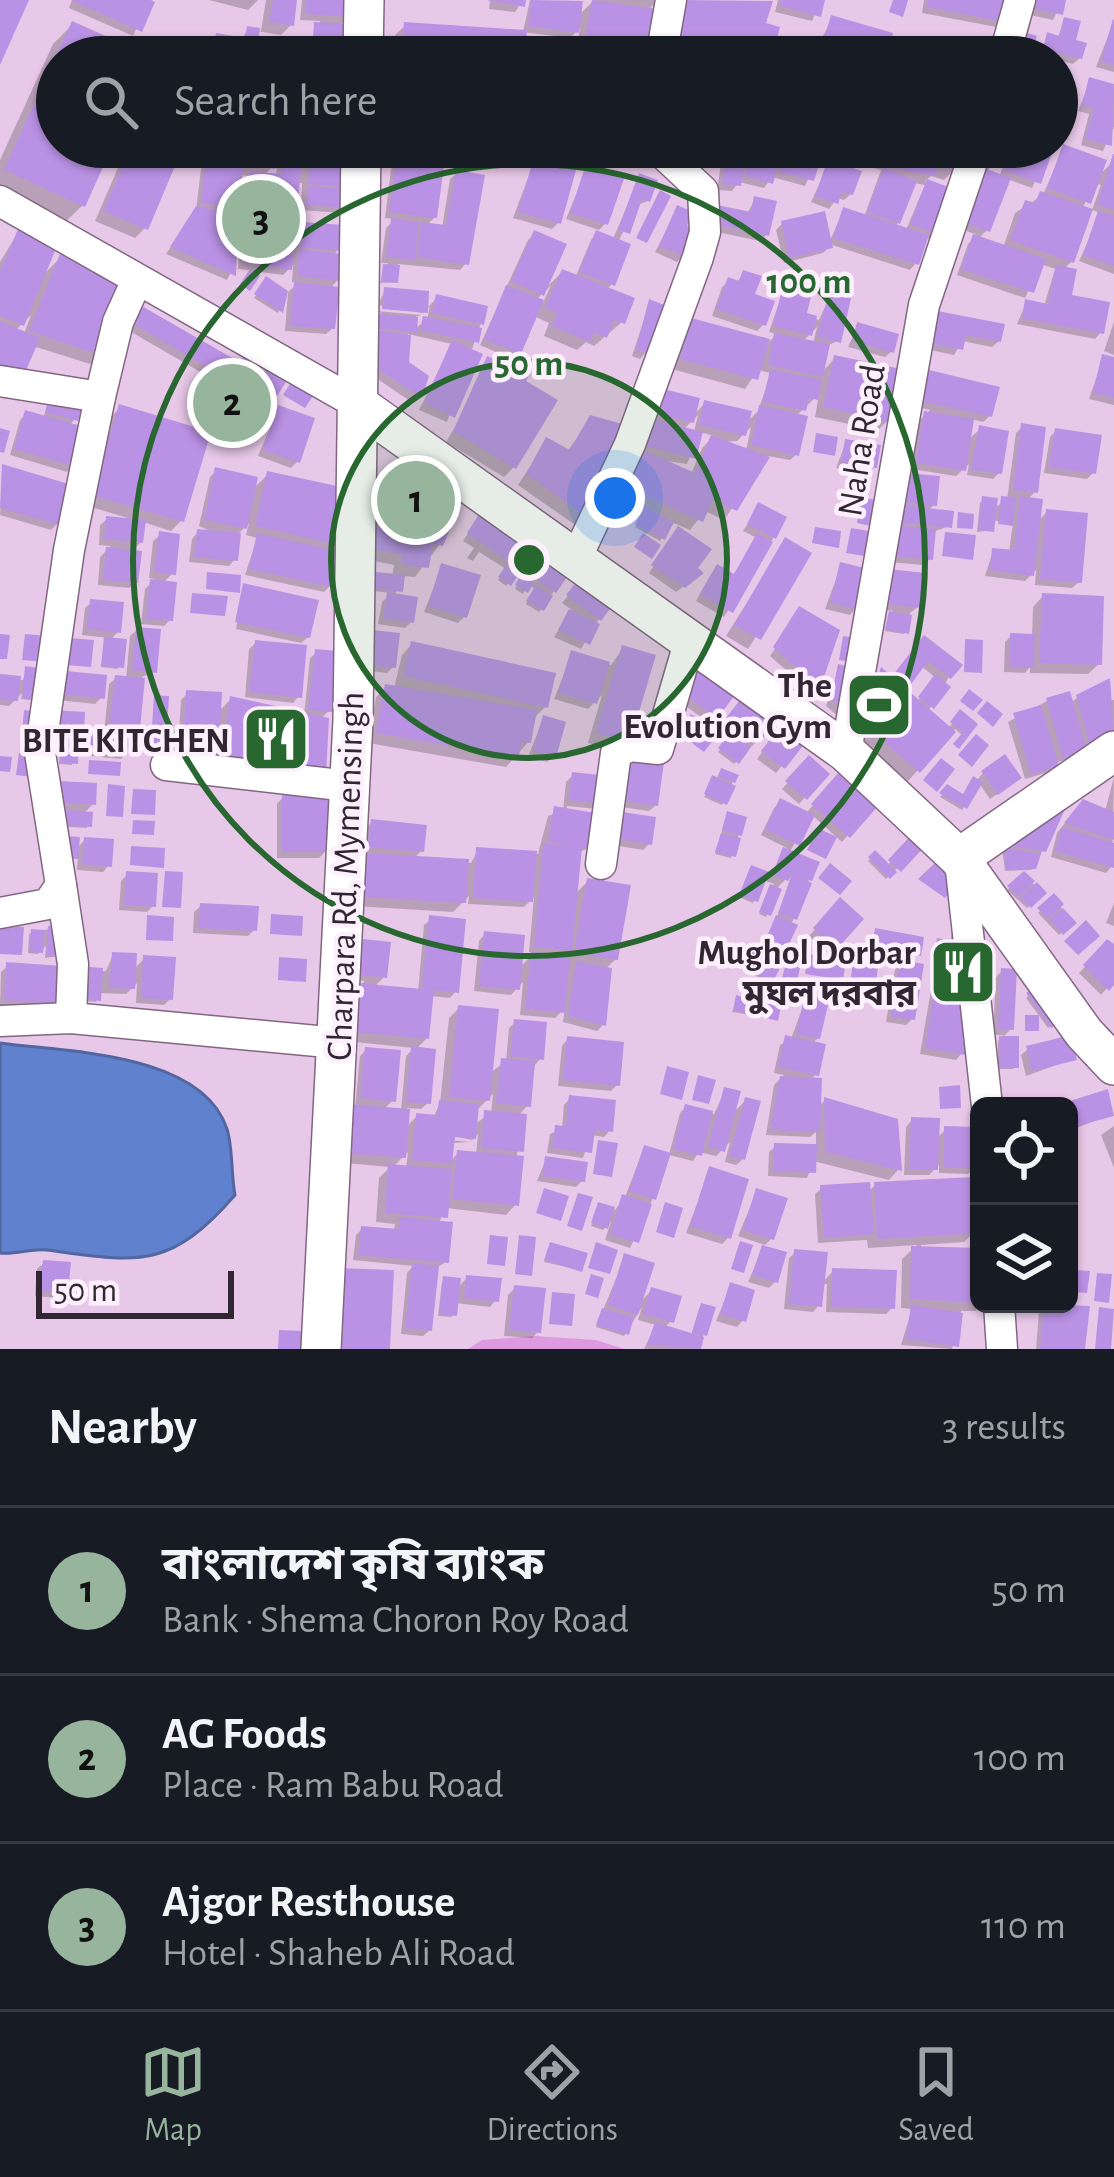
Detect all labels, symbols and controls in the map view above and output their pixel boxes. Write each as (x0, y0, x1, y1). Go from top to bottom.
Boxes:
search box (36, 36, 1078, 168)
icon: search (78, 69, 144, 135)
text: Search here (174, 79, 377, 124)
pin: 3 (222, 174, 300, 264)
text: 100 m (767, 264, 851, 300)
text: 50 m (495, 346, 563, 382)
pin: 2 (193, 358, 271, 448)
street label: Naha Road (832, 362, 892, 519)
pin: 1 (377, 455, 455, 545)
your location (585, 468, 645, 528)
centre of rings (508, 539, 550, 581)
place label: The Evolution Gym (623, 668, 832, 745)
sports icon: The Evolution Gym (844, 670, 914, 740)
street label: Charpara Rd, Mymensingh (322, 691, 370, 1061)
restaurant icon: BITE KITCHEN (241, 704, 311, 774)
place label: BITE KITCHEN (22, 723, 230, 759)
place label: Mughol Dorbar মুঘল দরবার (698, 935, 917, 1015)
restaurant icon: Mughol Dorbar মুঘল দরবার (928, 937, 998, 1007)
map controls (970, 1097, 1078, 1313)
button: locate (970, 1097, 1078, 1205)
button: layers (970, 1205, 1078, 1313)
scale bar (36, 1265, 234, 1318)
text: 50 m (54, 1275, 117, 1308)
text: Nearby (48, 1402, 197, 1453)
text: 3 results (942, 1408, 1066, 1447)
text: বাংলাদেশ কৃষি ব্যাংক (162, 1543, 544, 1588)
text: 1 (80, 1571, 94, 1610)
text: 50 m (991, 1571, 1066, 1610)
text: Bank · Shema Choron Roy Road (162, 1601, 629, 1640)
text: AG Foods (162, 1712, 327, 1757)
text: 2 (78, 1739, 96, 1778)
text: 100 m (974, 1739, 1066, 1778)
text: Place · Ram Babu Road (162, 1766, 504, 1805)
text: Ajgor Resthouse (162, 1880, 456, 1925)
text: 3 (79, 1907, 95, 1946)
text: 110 m (981, 1907, 1066, 1946)
text: Hotel · Shaheb Ali Road (162, 1934, 515, 1973)
tab: Map (140, 2039, 206, 2151)
tab: Directions (486, 2039, 618, 2151)
tab: Saved (898, 2039, 974, 2151)

